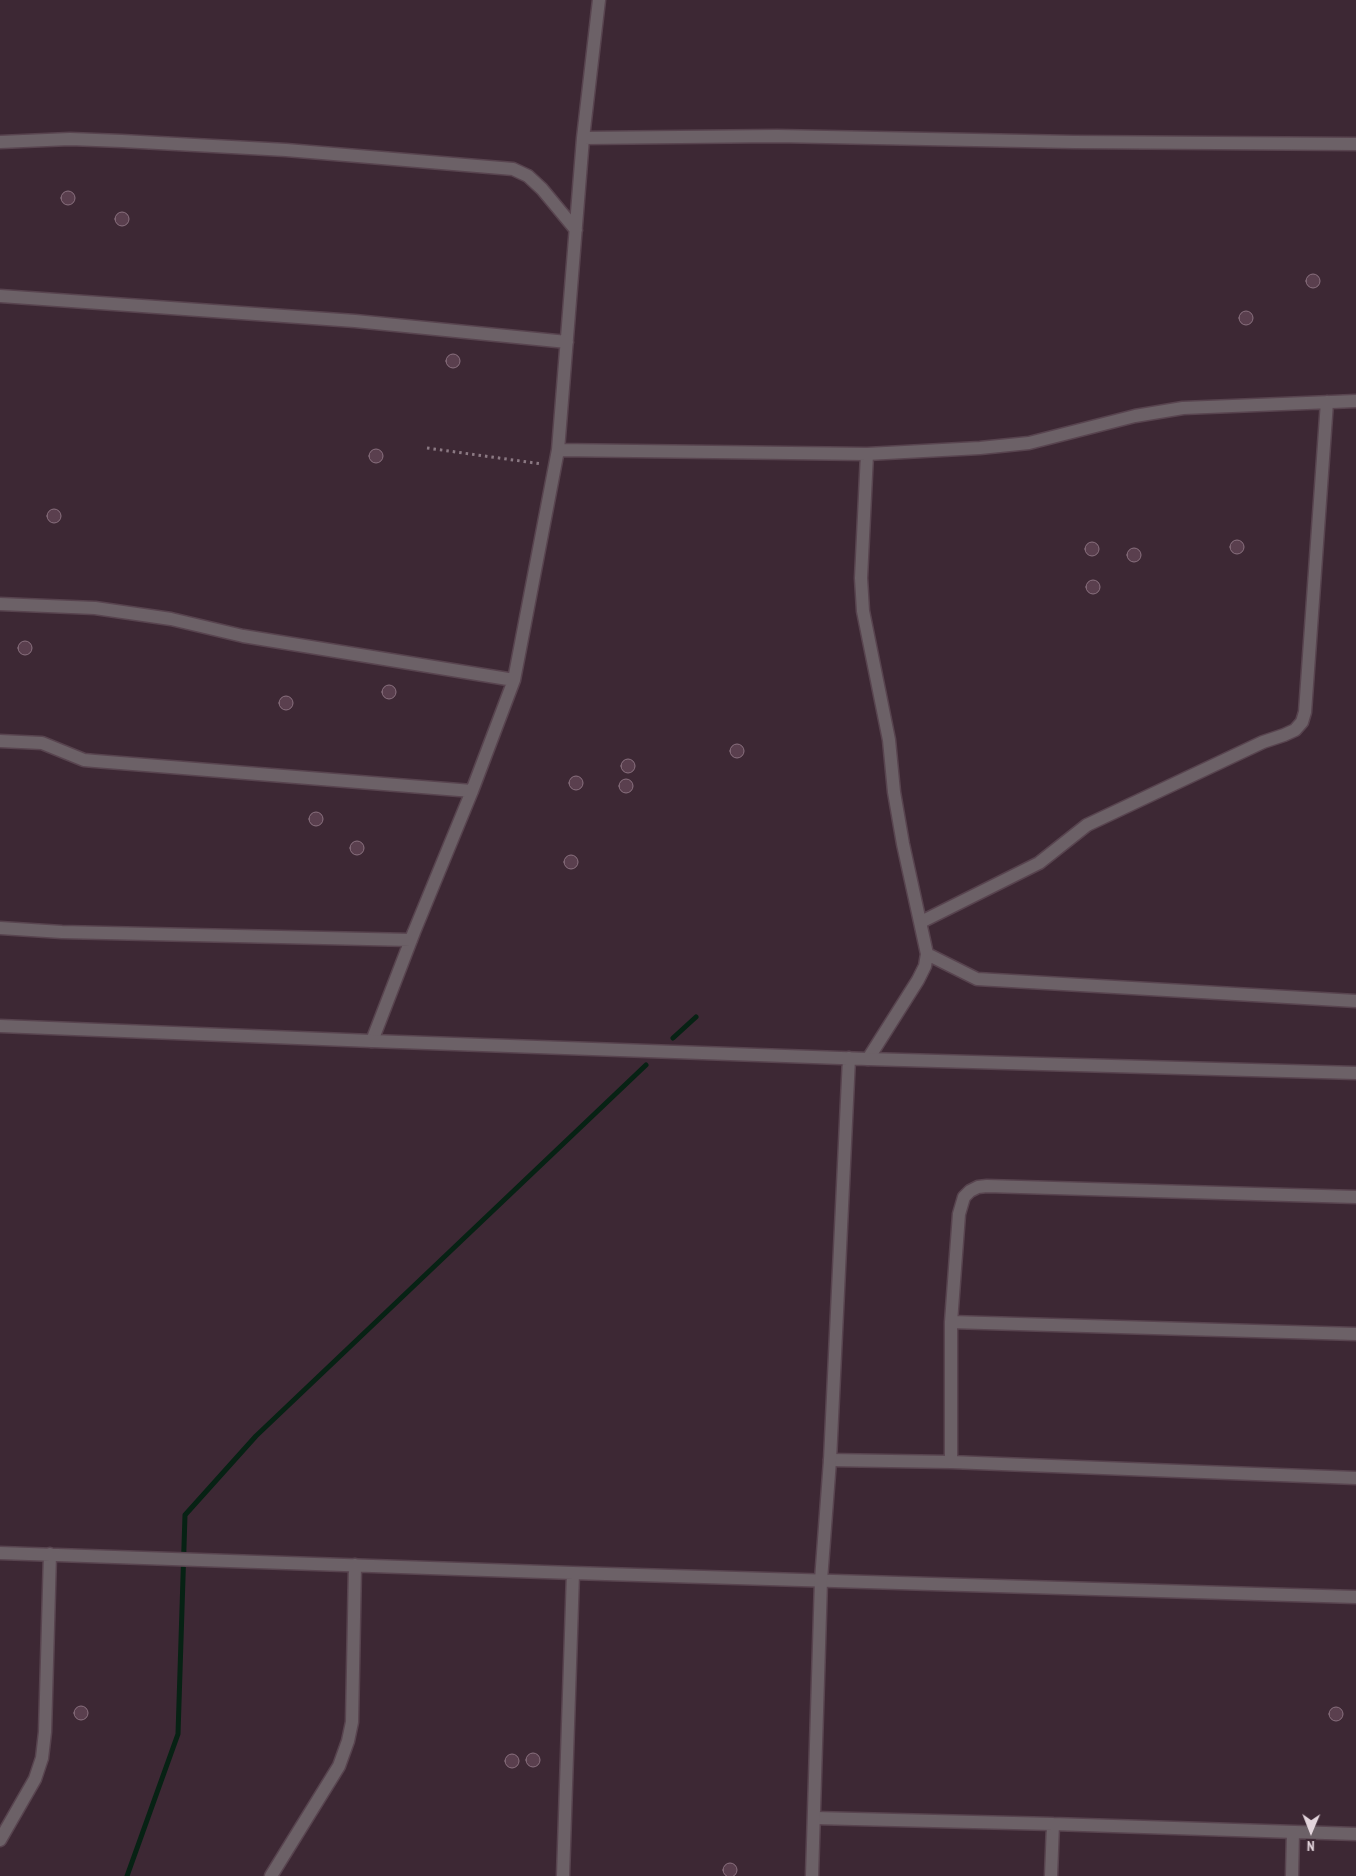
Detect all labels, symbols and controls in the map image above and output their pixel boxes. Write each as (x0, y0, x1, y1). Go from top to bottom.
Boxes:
north arrow (1286, 1806, 1336, 1856)
text: N (1307, 1837, 1315, 1855)

